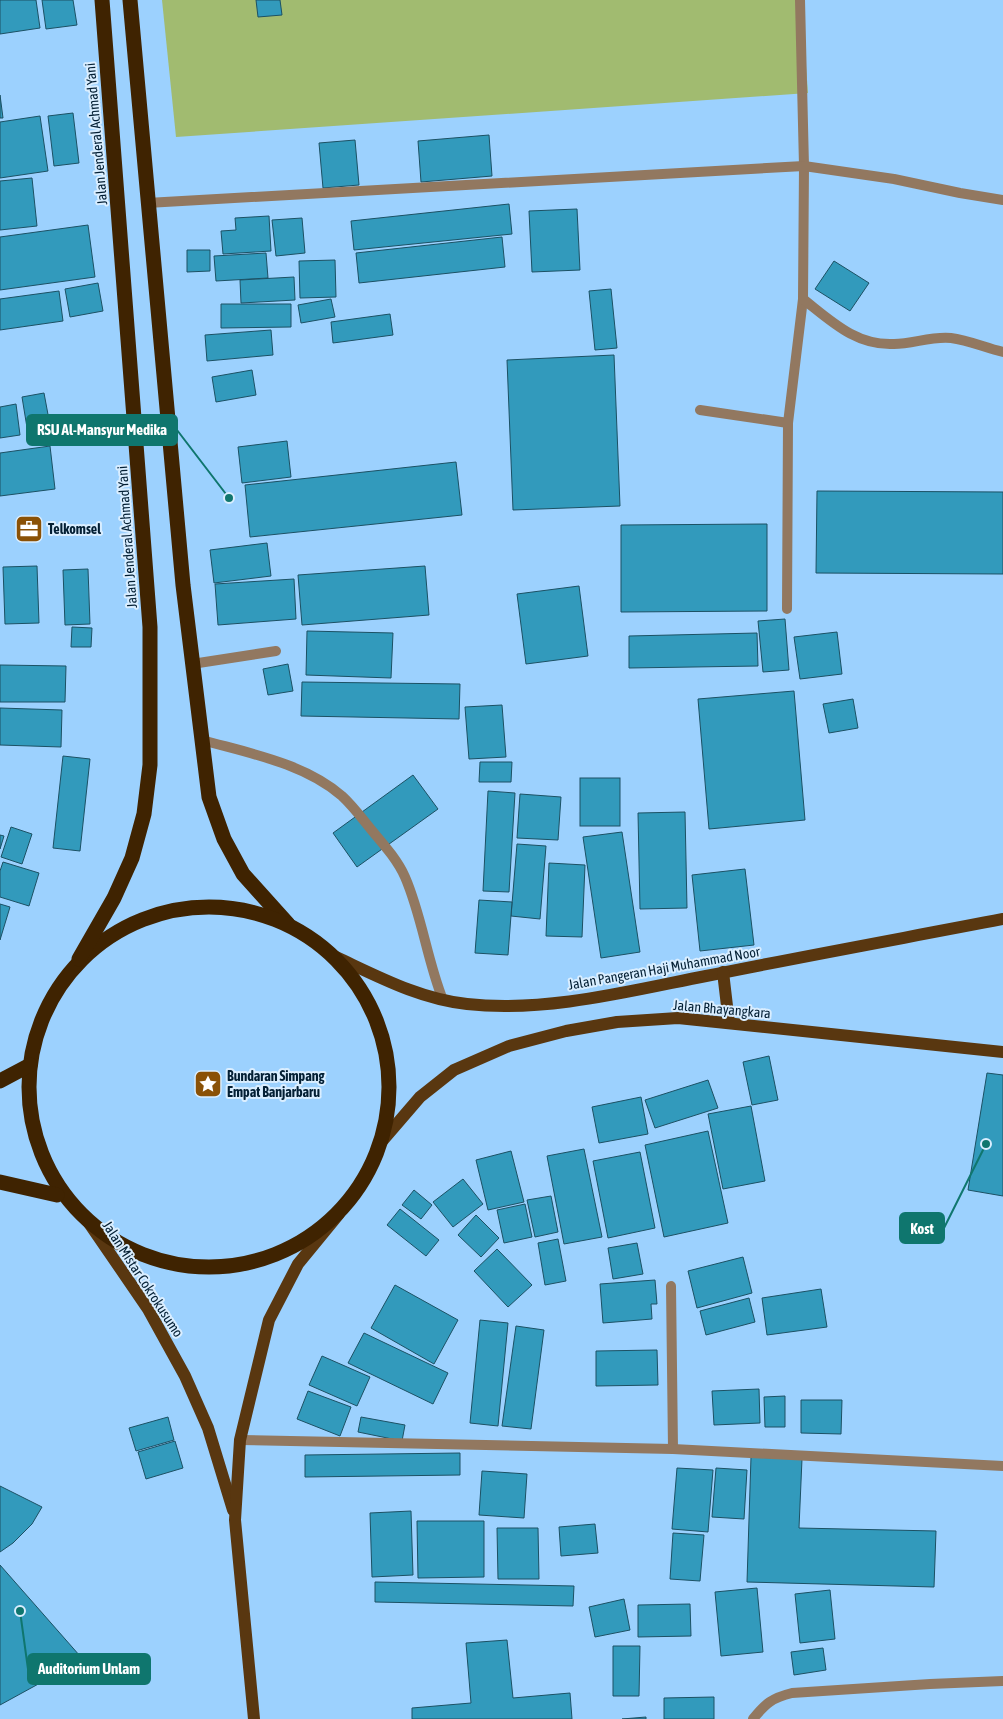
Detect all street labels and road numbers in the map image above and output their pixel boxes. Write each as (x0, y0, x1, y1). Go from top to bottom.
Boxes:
street label: Jalan Jenderal Achmad Yani (82, 62, 110, 206)
street label: Jalan Jenderal Achmad Yani (114, 465, 140, 609)
street label: Jalan Pangeran Haji Muhammad Noor (567, 943, 762, 993)
street label: Jalan Bhayangkara (673, 997, 771, 1021)
street label: Jalan Mistar Cokrokusumo (100, 1218, 186, 1340)

